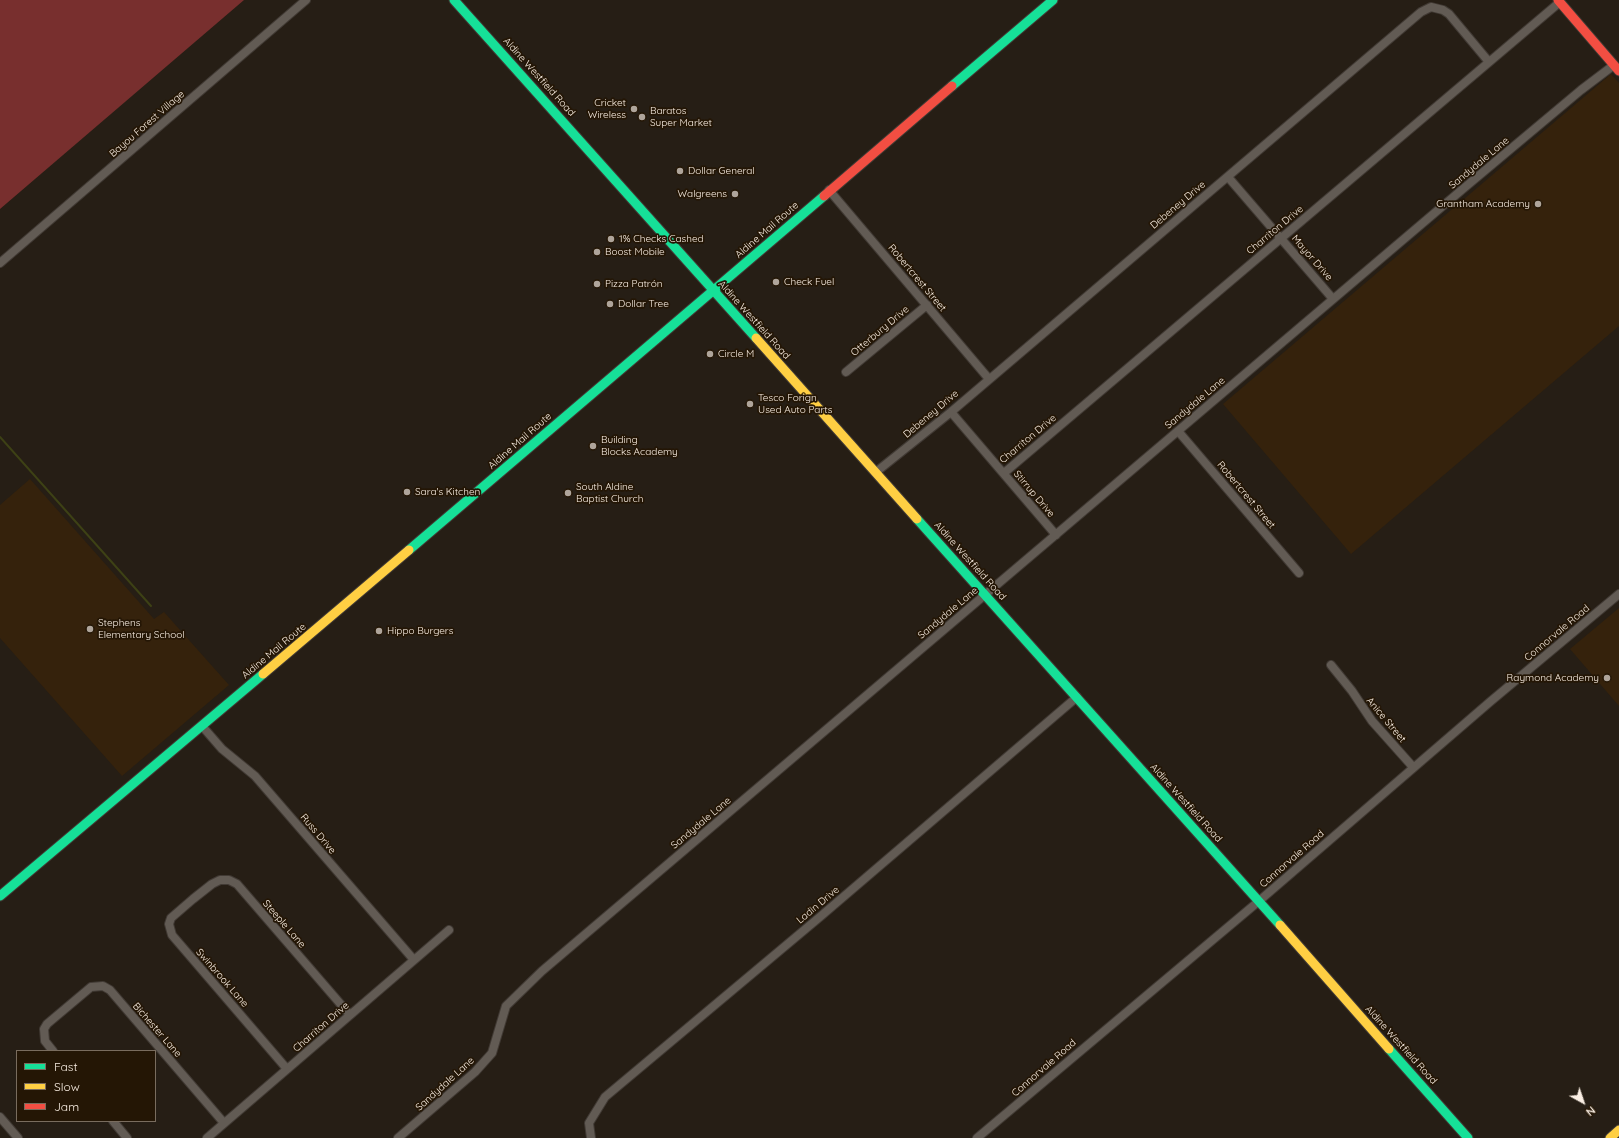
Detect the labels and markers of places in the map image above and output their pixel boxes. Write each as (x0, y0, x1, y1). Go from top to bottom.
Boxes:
place label: Cricket Wireless (588, 97, 626, 120)
marker: Cricket Wireless (629, 104, 639, 114)
place label: Baratos Super Market (650, 105, 712, 128)
marker: Baratos Super Market (637, 112, 647, 122)
place label: Dollar General (688, 165, 755, 177)
marker: Dollar General (675, 166, 685, 176)
place label: Walgreens (678, 188, 727, 200)
marker: Walgreens (730, 189, 740, 199)
place label: Grantham Academy (1436, 198, 1530, 210)
marker: Grantham Academy (1533, 199, 1543, 209)
place label: 1% Checks Cashed (619, 233, 704, 245)
marker: 1% Checks Cashed (606, 234, 616, 244)
place label: Boost Mobile (605, 246, 665, 258)
marker: Boost Mobile (592, 247, 602, 257)
place label: Check Fuel (784, 276, 834, 288)
marker: Check Fuel (771, 277, 781, 287)
place label: Pizza Patrón (605, 278, 662, 290)
marker: Pizza Patrón (592, 279, 602, 289)
place label: Dollar Tree (618, 298, 669, 310)
marker: Dollar Tree (605, 299, 615, 309)
place label: Circle M (718, 348, 754, 360)
marker: Circle M (705, 349, 715, 359)
place label: Tesco Forign Used Auto Parts (758, 392, 833, 416)
marker: Tesco Forign Used Auto Parts (745, 399, 755, 409)
place label: Building Blocks Academy (601, 434, 678, 458)
marker: Building Blocks Academy (588, 441, 598, 451)
place label: South Aldine Baptist Church (576, 481, 643, 504)
place label: Sara's Kitchen (415, 486, 480, 498)
marker: Sara's Kitchen (402, 487, 412, 497)
marker: South Aldine Baptist Church (563, 488, 573, 498)
place label: Stephens Elementary School (98, 617, 185, 640)
marker: Stephens Elementary School (85, 624, 95, 634)
place label: Hippo Burgers (387, 625, 453, 637)
marker: Hippo Burgers (374, 626, 384, 636)
place label: Raymond Academy (1507, 672, 1599, 684)
marker: Raymond Academy (1602, 673, 1612, 683)

